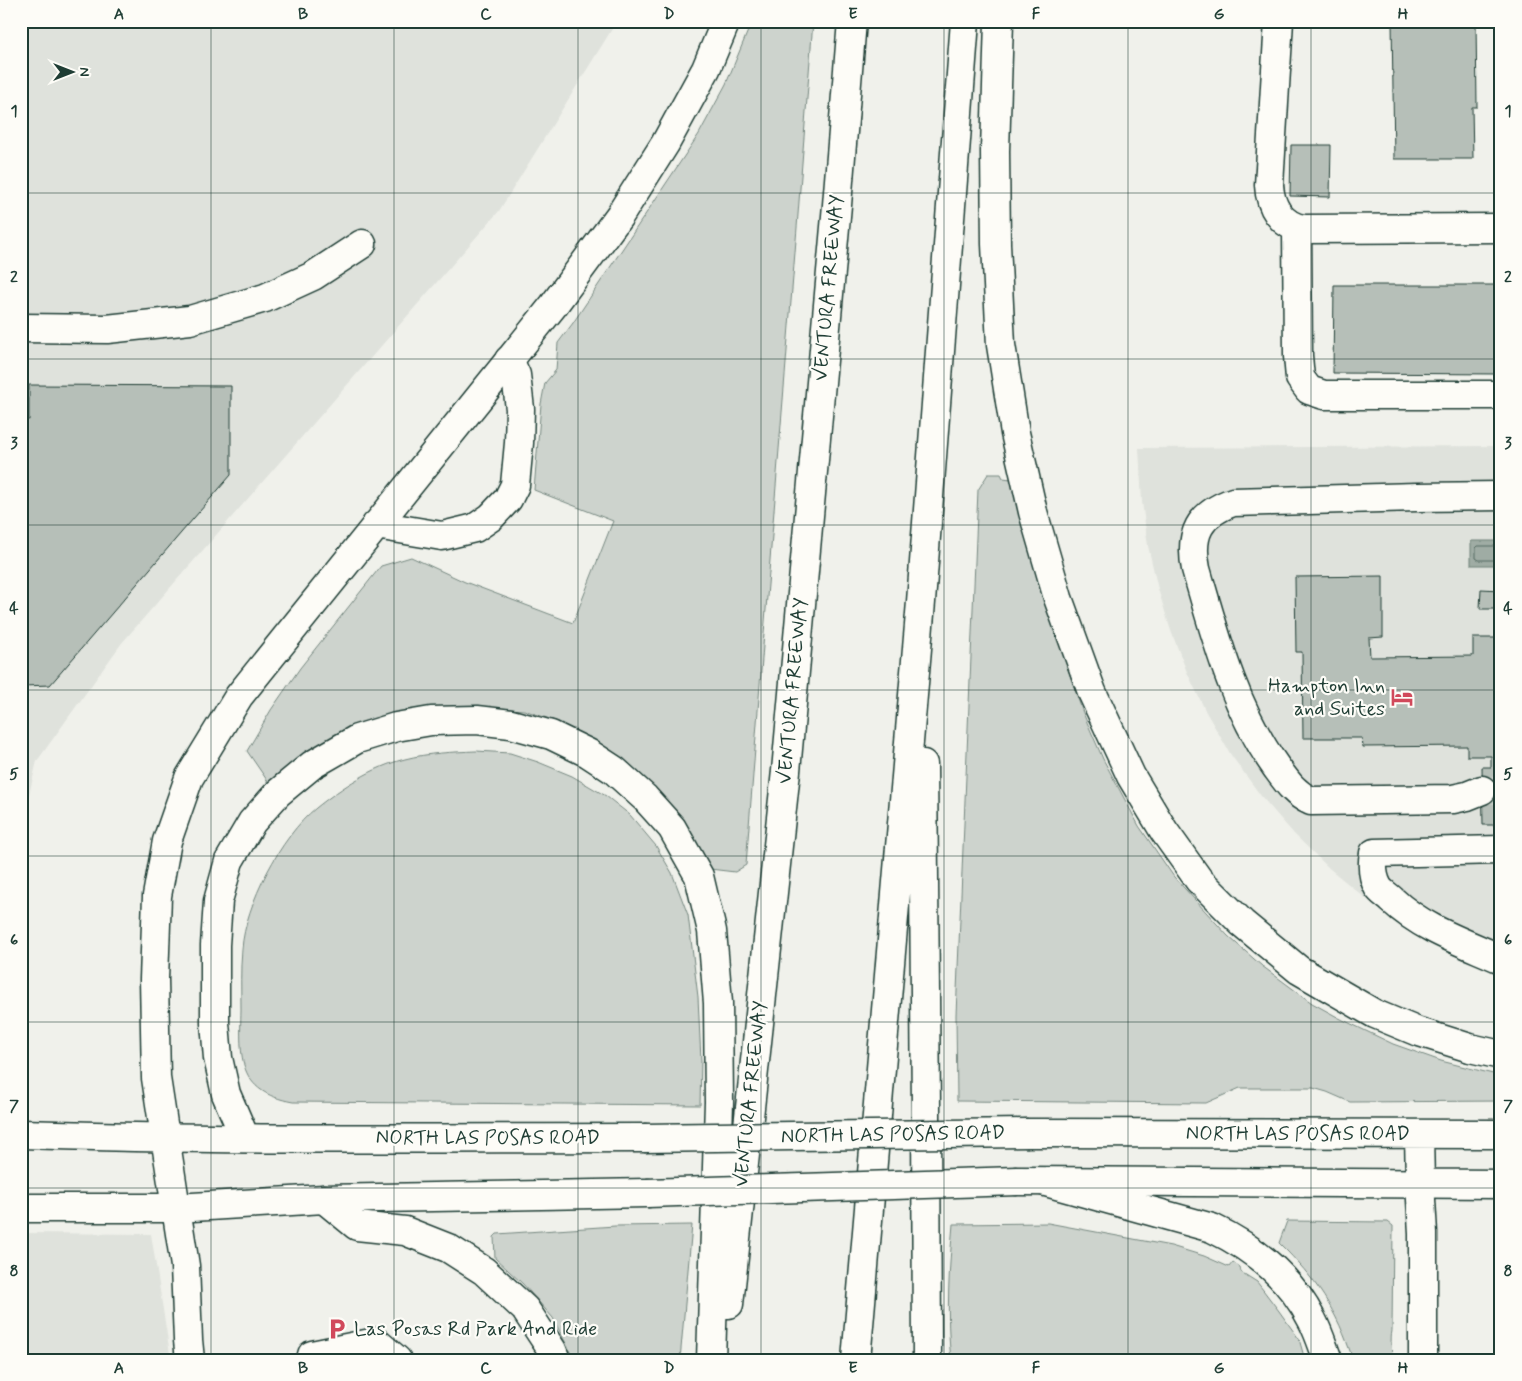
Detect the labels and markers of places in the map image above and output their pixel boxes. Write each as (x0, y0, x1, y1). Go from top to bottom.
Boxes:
place label: Hampton Inn and Suites (1268, 673, 1385, 723)
hotel icon: Hampton Inn and Suites (1389, 684, 1415, 710)
parking icon: Las Posas Rd Park And Ride (324, 1316, 350, 1342)
place label: Las Posas Rd Park And Ride (354, 1316, 597, 1343)

